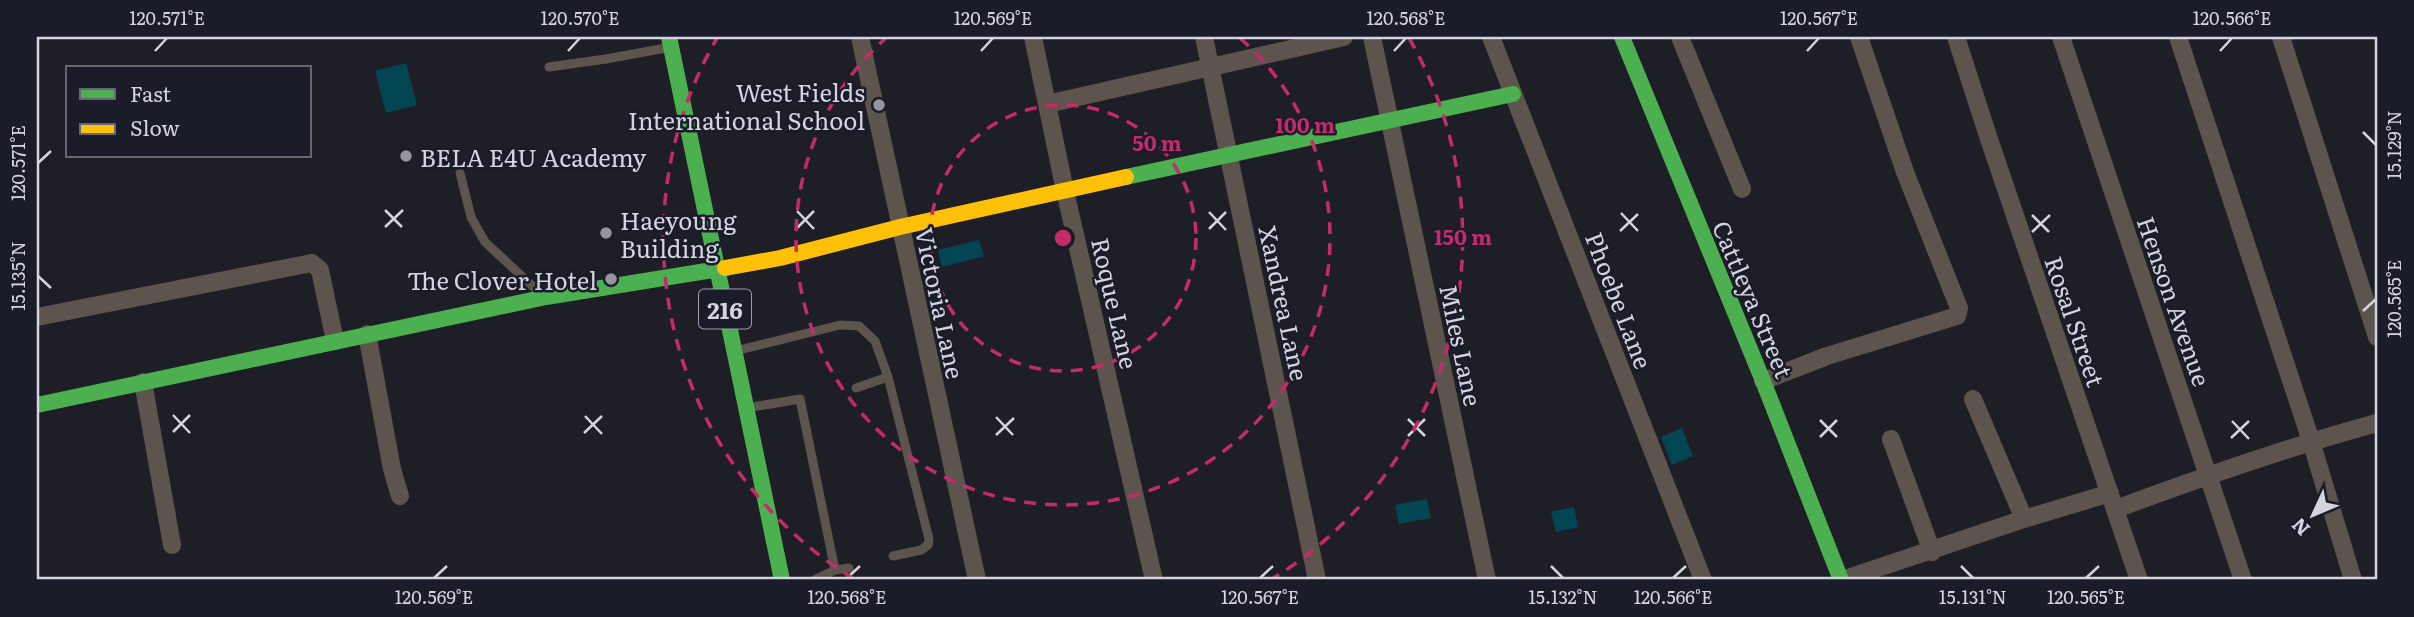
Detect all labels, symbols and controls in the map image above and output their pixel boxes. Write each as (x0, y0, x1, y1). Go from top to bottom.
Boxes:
text: 120.571°E (129, 4, 205, 31)
text: 120.570°E (541, 4, 619, 31)
text: 120.569°E (954, 4, 1032, 31)
text: 120.568°E (1367, 4, 1445, 31)
text: 120.567°E (1780, 4, 1858, 31)
text: 120.566°E (2193, 4, 2271, 31)
legend (66, 66, 312, 158)
place label: West Fields International School (628, 74, 865, 137)
text: Fast (130, 77, 171, 108)
marker: West Fields International School (871, 97, 887, 113)
text: 100 m (1275, 108, 1335, 139)
text: 15.129°N (2380, 110, 2407, 180)
text: Slow (130, 111, 180, 142)
text: 120.571°E (4, 125, 31, 201)
text: 50 m (1132, 126, 1182, 157)
place label: BELA E4U Academy (420, 139, 647, 174)
marker: BELA E4U Academy (398, 148, 414, 164)
place label: Haeyoung Building (620, 202, 737, 265)
street label: Henson Avenue (2130, 211, 2220, 391)
street label: Cattleya Street (1705, 215, 1803, 383)
text: 150 m (1434, 220, 1492, 251)
street label: Xandrea Lane (1252, 222, 1318, 384)
street label: Victoria Lane (908, 224, 974, 382)
marker: Haeyoung Building (598, 225, 614, 241)
centre of rings (1051, 226, 1075, 250)
street label: Phoebe Lane (1578, 227, 1662, 373)
street label: Roque Lane (1084, 234, 1148, 372)
text: 15.135°N (4, 241, 31, 311)
street label: Rosal Street (2037, 251, 2115, 391)
text: 120.565°E (2380, 260, 2407, 338)
place label: The Clover Hotel (407, 262, 597, 297)
marker: The Clover Hotel (603, 271, 619, 287)
street label: Miles Lane (1432, 281, 1492, 409)
road number: 216 (699, 290, 751, 328)
north arrow (2278, 480, 2348, 550)
text: N (2284, 512, 2316, 543)
text: 120.569°E (395, 583, 473, 610)
text: 120.568°E (808, 583, 886, 610)
text: 120.567°E (1221, 583, 1299, 610)
text: 15.132°N (1528, 583, 1598, 610)
text: 120.566°E (1634, 583, 1712, 610)
text: 15.131°N (1939, 583, 2007, 610)
text: 120.565°E (2047, 583, 2125, 610)

